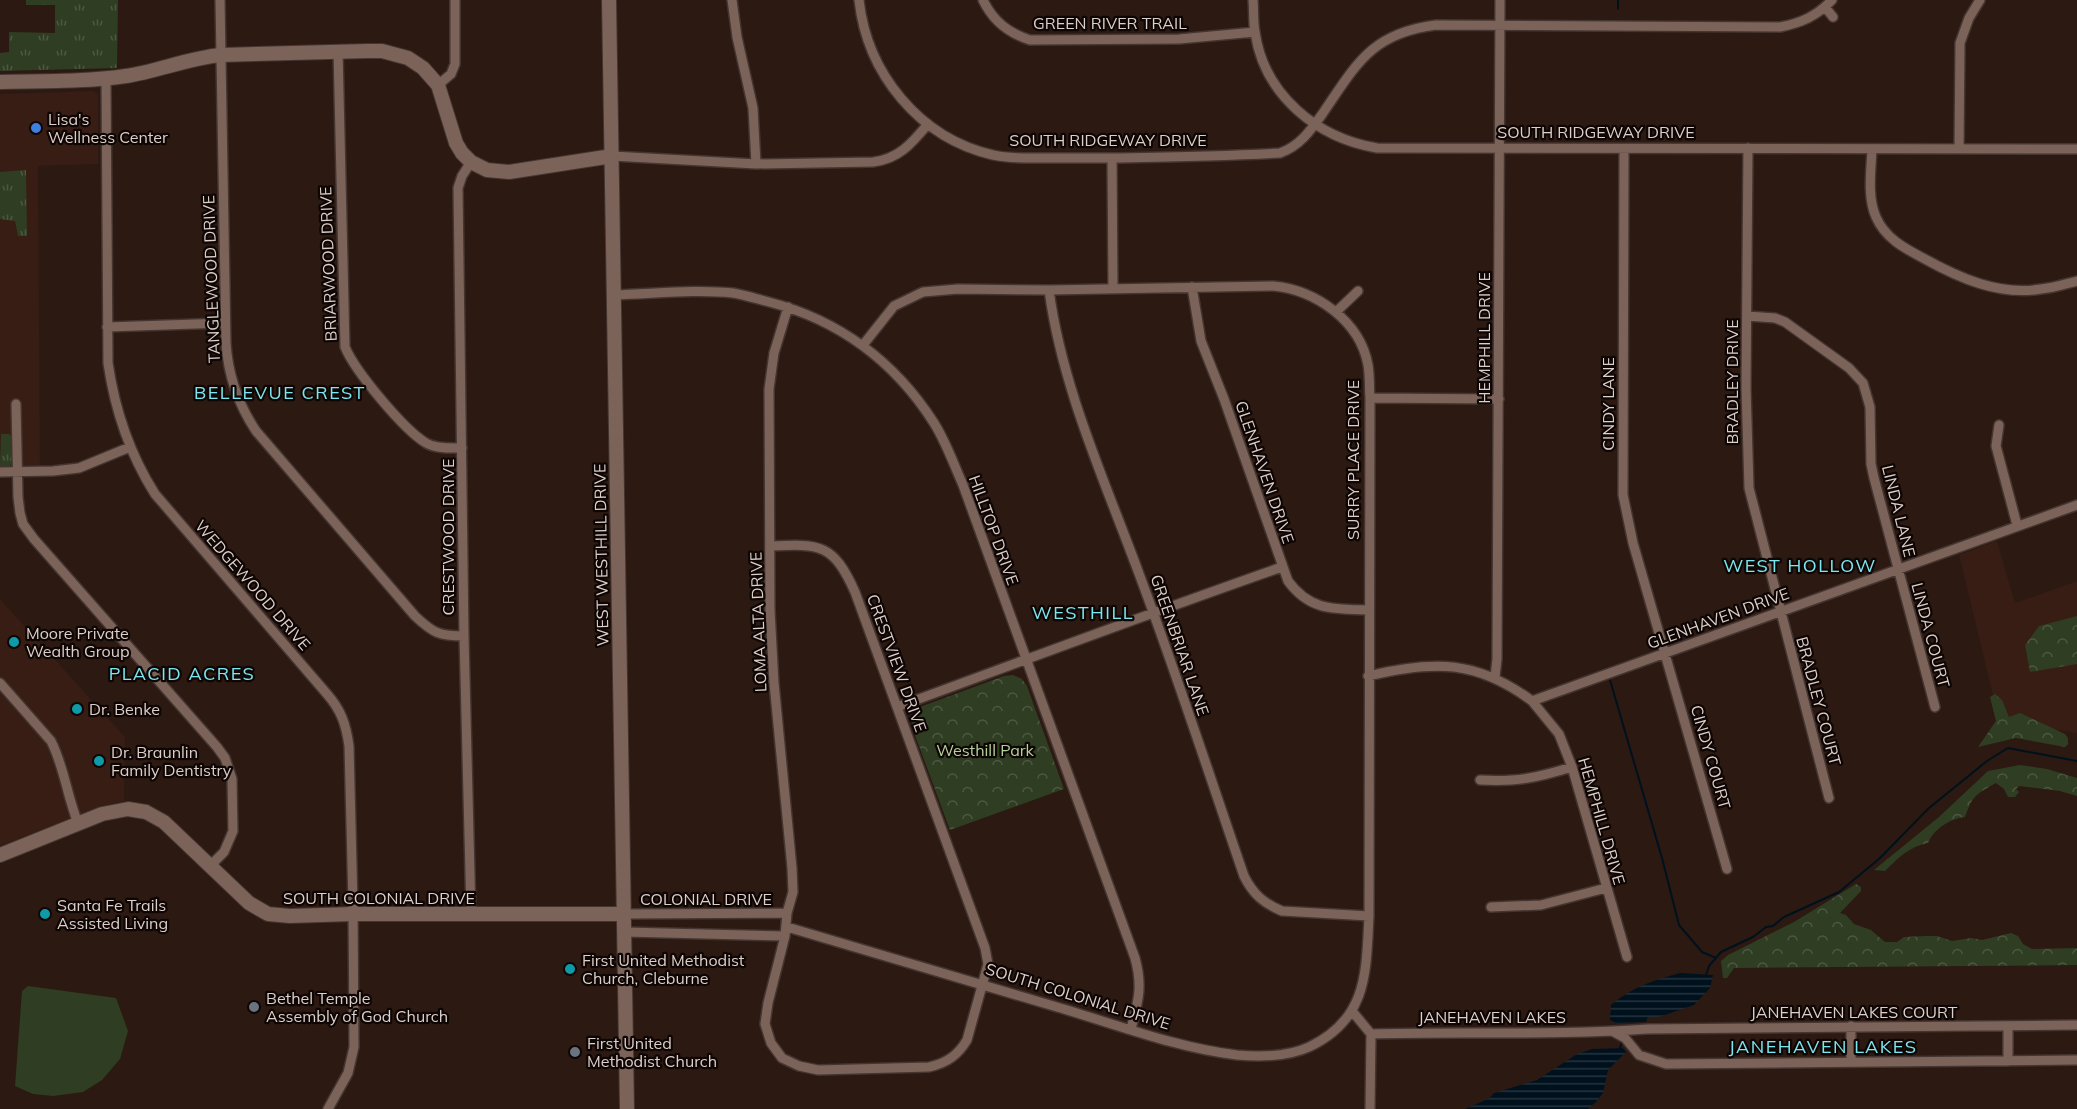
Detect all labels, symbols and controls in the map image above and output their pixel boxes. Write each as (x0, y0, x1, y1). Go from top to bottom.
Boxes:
street label: GREEN RIVER TRAIL (1033, 13, 1187, 33)
place label: Lisa's Wellness Center (48, 109, 168, 147)
marker: Lisa's Wellness Center (29, 121, 43, 135)
street label: SOUTH RIDGEWAY DRIVE (1497, 122, 1695, 142)
street label: SOUTH RIDGEWAY DRIVE (1009, 130, 1207, 150)
street label: BRIARWOOD DRIVE (315, 186, 341, 342)
street label: TANGLEWOOD DRIVE (198, 195, 224, 363)
street label: HEMPHILL DRIVE (1474, 272, 1494, 404)
street label: BRADLEY DRIVE (1722, 319, 1742, 445)
street label: CINDY LANE (1598, 357, 1618, 451)
street label: SURRY PLACE DRIVE (1343, 380, 1363, 540)
district label: BELLEVUE CREST (194, 381, 366, 404)
street label: GLENHAVEN DRIVE (1231, 398, 1299, 546)
street label: CRESTWOOD DRIVE (438, 459, 458, 615)
street label: WEST WESTHILL DRIVE (589, 463, 613, 647)
street label: LINDA LANE (1878, 463, 1920, 559)
street label: HILLTOP DRIVE (965, 472, 1023, 588)
street label: WEDGEWOOD DRIVE (191, 516, 315, 654)
street label: LOMA ALTA DRIVE (746, 551, 770, 693)
district label: WEST HOLLOW (1723, 554, 1877, 577)
street label: GREENBRIAR LANE (1146, 572, 1214, 718)
street label: LINDA COURT (1907, 580, 1955, 690)
street label: GLENHAVEN DRIVE (1644, 583, 1792, 653)
street label: CRESTVIEW DRIVE (863, 591, 931, 735)
district label: WESTHILL (1032, 601, 1134, 624)
place label: Moore Private Wealth Group (26, 623, 130, 661)
street label: BRADLEY COURT (1792, 634, 1846, 768)
marker: Moore Private Wealth Group (7, 635, 21, 649)
district label: PLACID ACRES (109, 662, 255, 685)
place label: Dr. Benke (89, 699, 160, 719)
marker: Dr. Benke (70, 702, 84, 716)
street label: CINDY COURT (1687, 703, 1735, 812)
park label: Westhill Park (936, 740, 1035, 760)
place label: Dr. Braunlin Family Dentistry (111, 742, 232, 780)
marker: Dr. Braunlin Family Dentistry (92, 754, 106, 768)
street label: HEMPHILL DRIVE (1574, 755, 1630, 887)
street label: SOUTH COLONIAL DRIVE (283, 888, 475, 908)
street label: COLONIAL DRIVE (640, 889, 772, 909)
place label: Santa Fe Trails Assisted Living (57, 895, 168, 933)
marker: Santa Fe Trails Assisted Living (38, 907, 52, 921)
place label: First United Methodist Church, Cleburne (582, 950, 745, 988)
street label: SOUTH COLONIAL DRIVE (983, 958, 1173, 1034)
marker: First United Methodist Church, Cleburne (563, 962, 577, 976)
place label: Bethel Temple Assembly of God Church (266, 988, 448, 1026)
marker: Bethel Temple Assembly of God Church (247, 1000, 261, 1014)
street label: JANEHAVEN LAKES COURT (1751, 1002, 1958, 1022)
street label: JANEHAVEN LAKES (1418, 1007, 1566, 1027)
place label: First United Methodist Church (587, 1033, 717, 1071)
district label: JANEHAVEN LAKES (1729, 1035, 1917, 1058)
marker: First United Methodist Church (568, 1045, 582, 1059)

